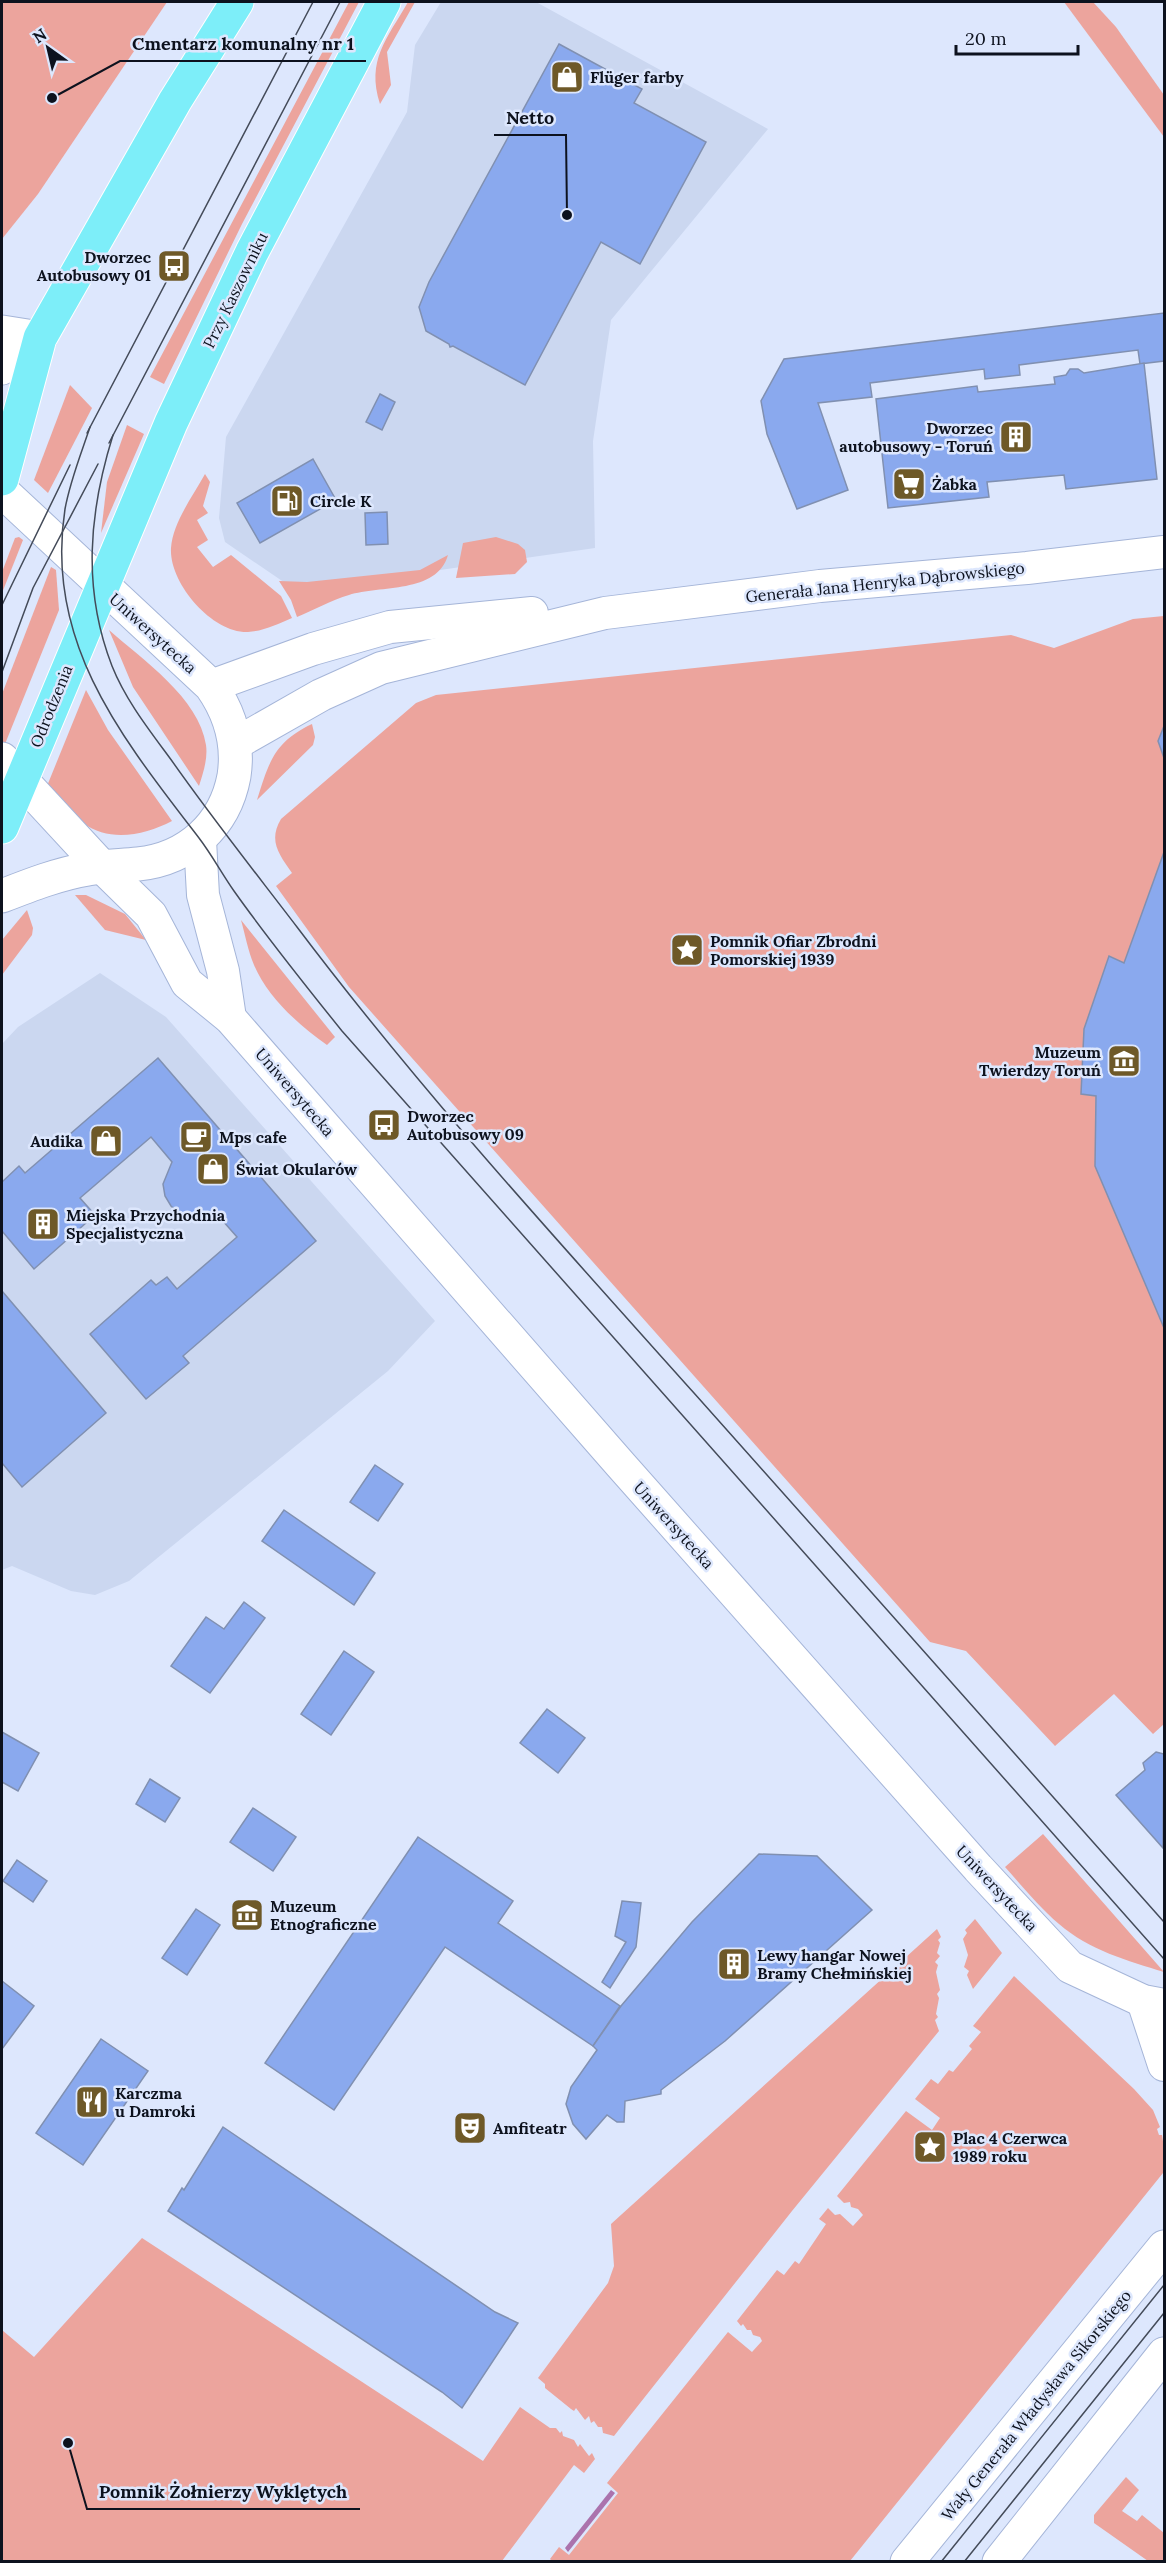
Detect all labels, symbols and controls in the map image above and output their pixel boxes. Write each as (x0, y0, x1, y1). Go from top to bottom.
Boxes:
north arrow (18, 18, 78, 78)
scale bar (956, 18, 1078, 56)
text: N (29, 24, 50, 47)
callout: Cmentarz komunalny nr 1 (120, 25, 366, 61)
text: 20 m (965, 27, 1007, 50)
text: Cmentarz komunalny nr 1 (132, 32, 354, 55)
shop icon: Flüger farby (549, 59, 585, 95)
place label: Flüger farby (590, 67, 684, 87)
callout: Netto (494, 99, 566, 135)
text: Netto (506, 106, 554, 129)
street label: Przy Kaszowniku (198, 228, 272, 351)
place label: Dworzec Autobusowy 01 (37, 247, 152, 285)
bus stop icon: Dworzec Autobusowy 01 (156, 248, 192, 284)
place label: Dworzec autobusowy - Toruń (839, 418, 994, 456)
building icon: Dworzec autobusowy - Toruń (998, 419, 1034, 455)
supermarket icon: Żabka (891, 466, 927, 502)
place label: Żabka (932, 474, 978, 494)
fuel station icon: Circle K (269, 483, 305, 519)
place label: Circle K (310, 491, 372, 511)
street label: Generała Jana Henryka Dąbrowskiego (745, 557, 1025, 607)
street label: Uniwersytecka (105, 589, 201, 677)
street label: Odrodzenia (25, 662, 77, 750)
place label: Pomnik Ofiar Zbrodni Pomorskiej 1939 (710, 931, 877, 969)
place icon: Pomnik Ofiar Zbrodni Pomorskiej 1939 (669, 932, 705, 968)
place label: Muzeum Twierdzy Toruń (979, 1042, 1101, 1080)
museum icon: Muzeum Twierdzy Toruń (1106, 1043, 1142, 1079)
street label: Uniwersytecka (251, 1044, 339, 1140)
place label: Dworzec Autobusowy 09 (407, 1106, 524, 1144)
bus stop icon: Dworzec Autobusowy 09 (366, 1107, 402, 1143)
cafe icon: Mps cafe (178, 1119, 214, 1155)
shop icon: Audika (88, 1123, 124, 1159)
place label: Mps cafe (219, 1127, 287, 1147)
place label: Audika (30, 1131, 84, 1151)
shop icon: Świat Okularów (195, 1151, 231, 1187)
place label: Świat Okularów (236, 1159, 357, 1179)
place label: Miejska Przychodnia Specjalistyczna (66, 1205, 226, 1243)
building icon: Miejska Przychodnia Specjalistyczna (25, 1206, 61, 1242)
street label: Uniwersytecka (630, 1477, 718, 1573)
street label: Uniwersytecka (952, 1841, 1042, 1935)
place label: Muzeum Etnograficzne (270, 1896, 377, 1934)
museum icon: Muzeum Etnograficzne (229, 1897, 265, 1933)
place label: Lewy hangar Nowej Bramy Chełmińskiej (757, 1945, 912, 1983)
building icon: Lewy hangar Nowej Bramy Chełmińskiej (716, 1946, 752, 1982)
place label: Karczma u Damroki (115, 2083, 196, 2121)
restaurant icon: Karczma u Damroki (74, 2084, 110, 2120)
theatre icon: Amfiteatr (452, 2110, 488, 2146)
place label: Amfiteatr (493, 2118, 567, 2138)
place label: Plac 4 Czerwca 1989 roku (953, 2128, 1068, 2166)
place icon: Plac 4 Czerwca 1989 roku (912, 2129, 948, 2165)
street label: Wały Generała Władysława Sikorskiego (937, 2286, 1135, 2524)
callout: Pomnik Żołnierzy Wyklętych (87, 2473, 360, 2509)
text: Pomnik Żołnierzy Wyklętych (99, 2480, 347, 2503)

